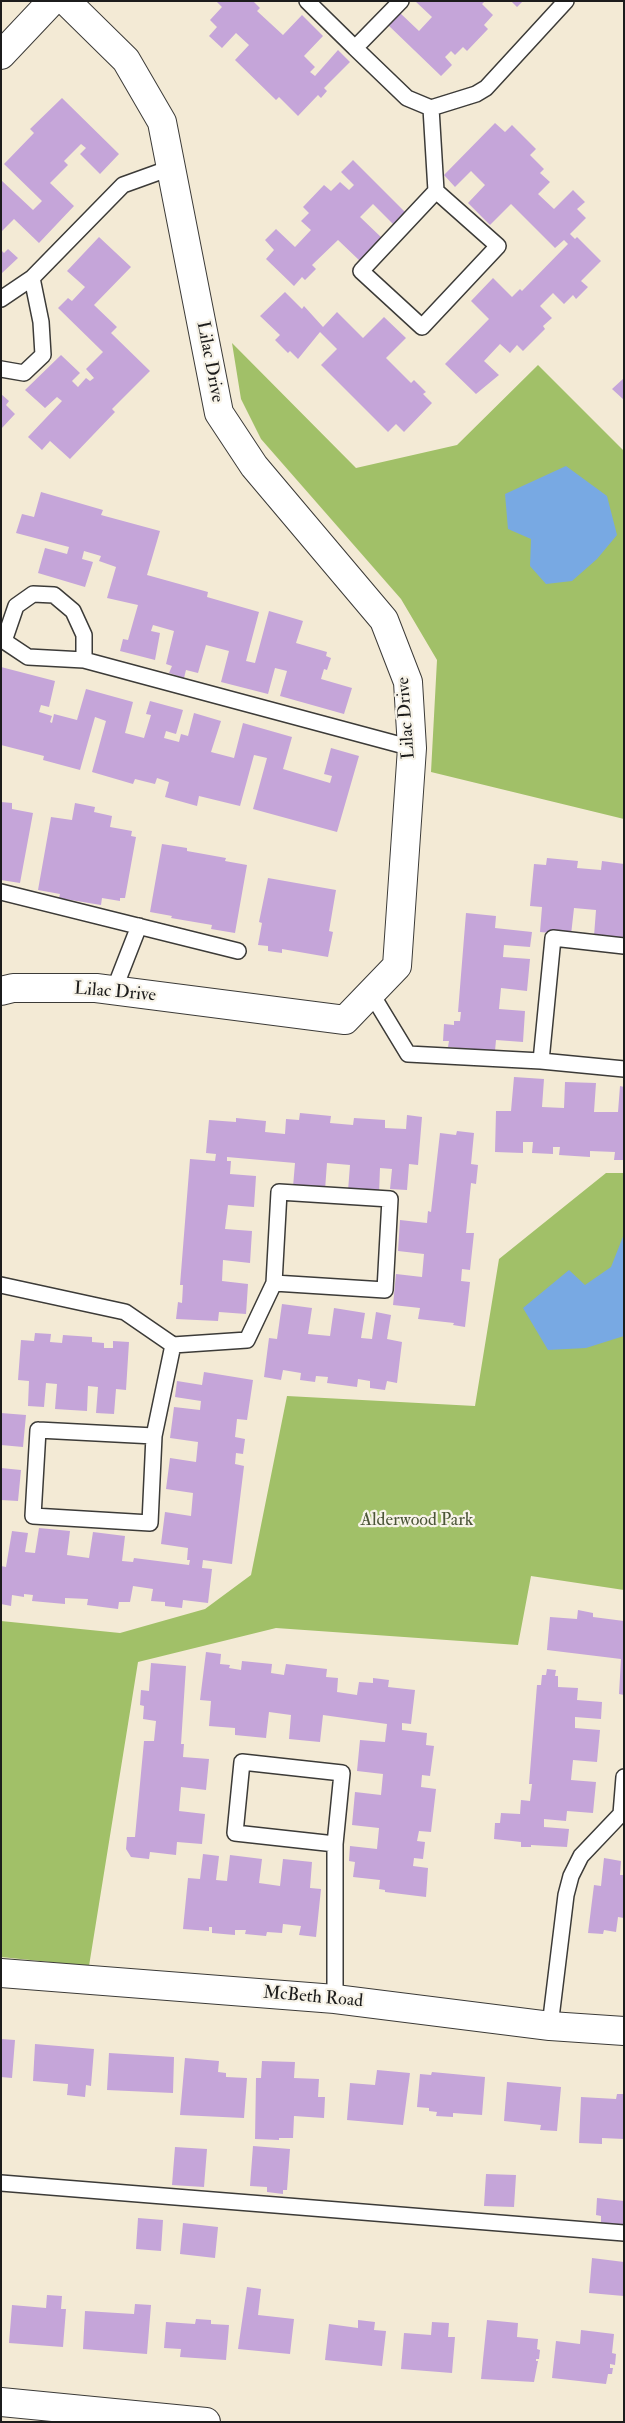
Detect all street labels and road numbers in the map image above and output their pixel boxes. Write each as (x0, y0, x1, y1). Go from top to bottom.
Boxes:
street label: Lilac Drive (191, 320, 227, 404)
street label: Lilac Drive (393, 676, 421, 760)
street label: Lilac Drive (73, 979, 157, 1007)
street label: McBeth Road (262, 1983, 364, 2013)

